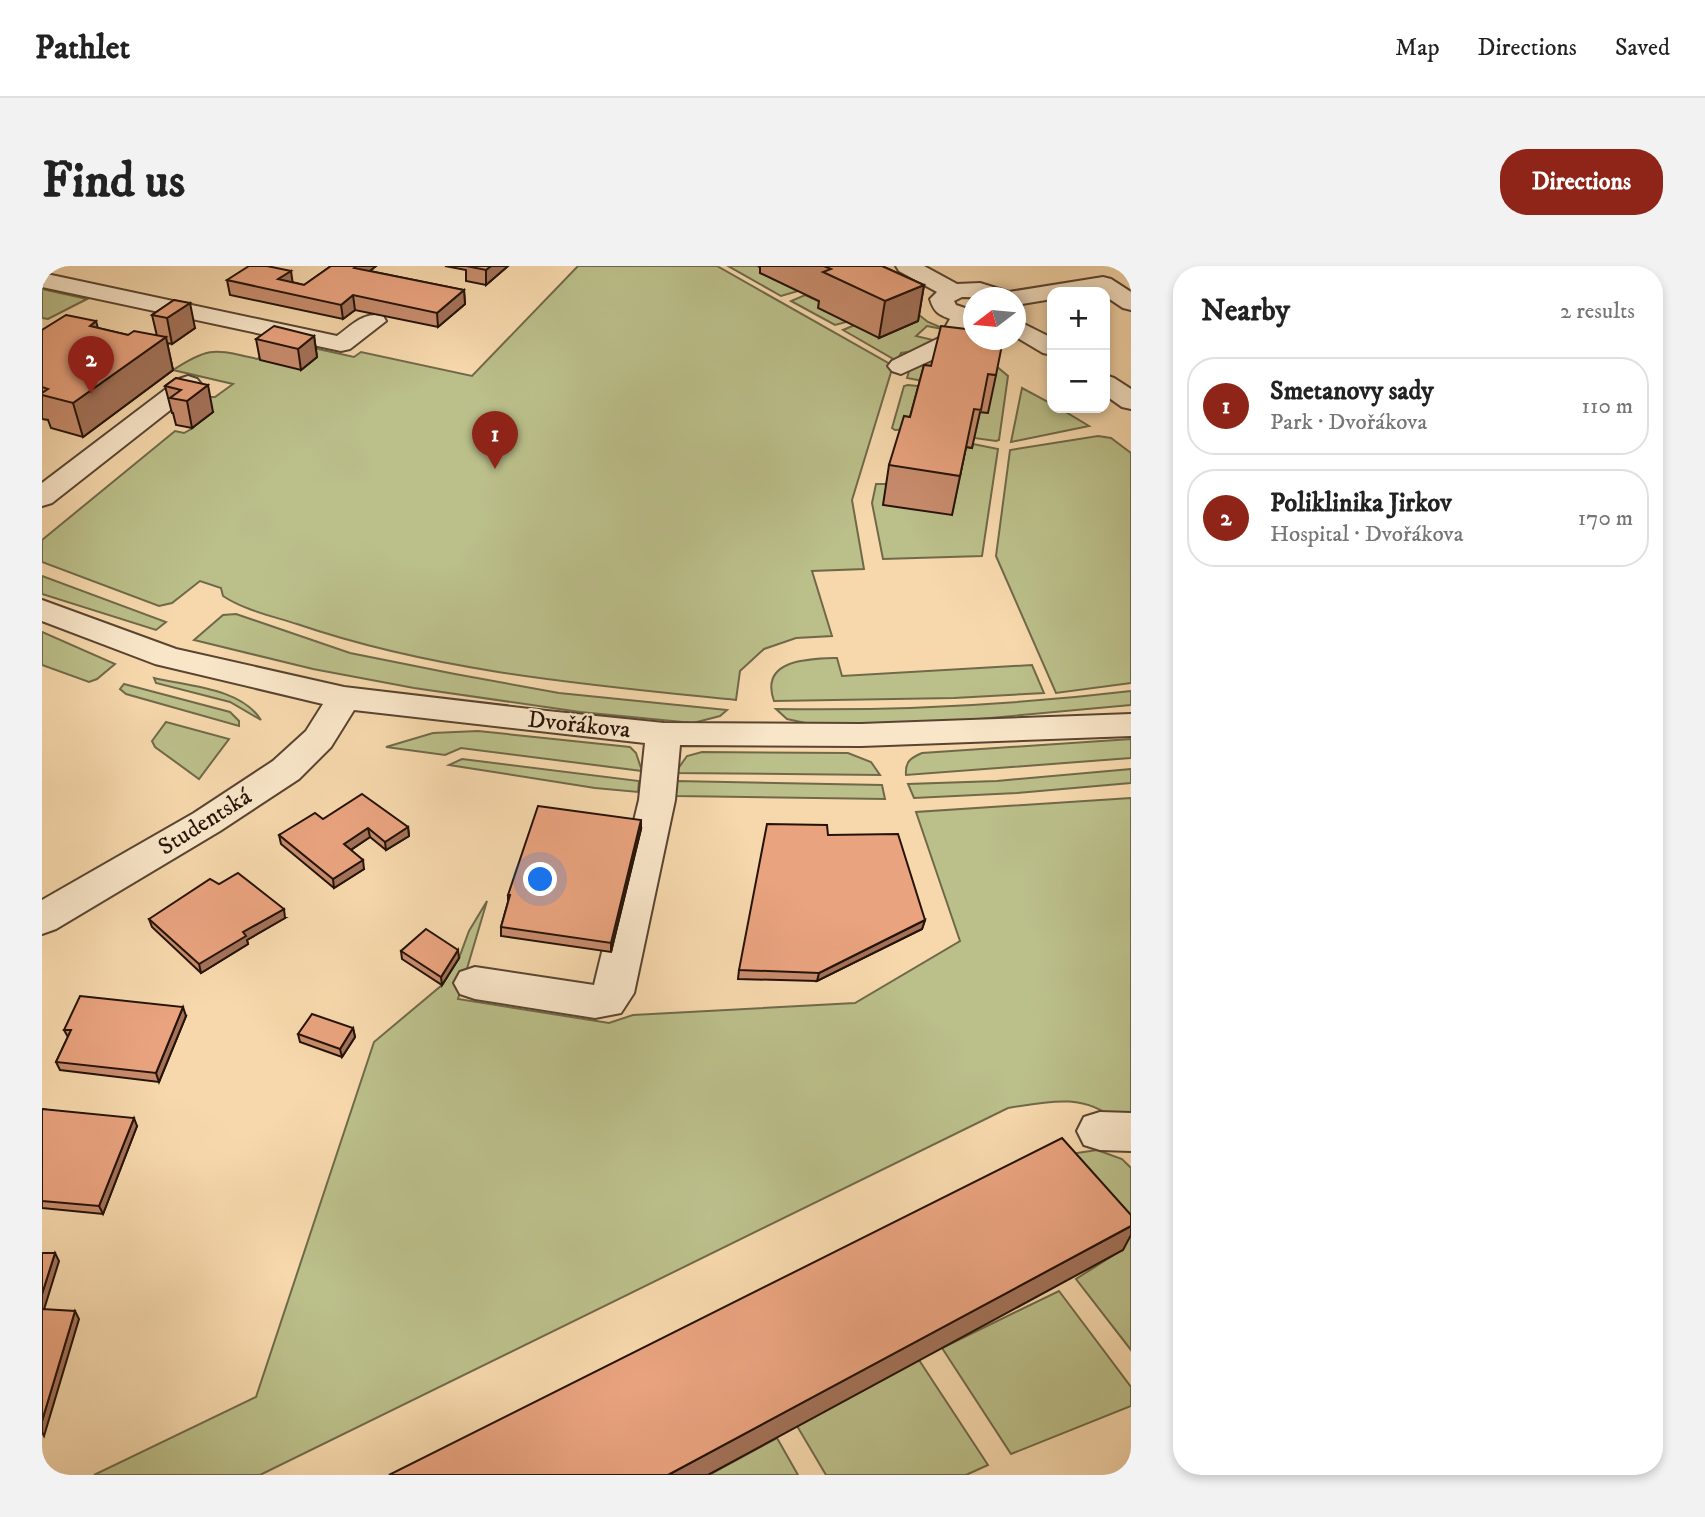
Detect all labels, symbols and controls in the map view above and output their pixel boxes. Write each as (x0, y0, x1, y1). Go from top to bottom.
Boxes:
text: Pathlet (35, 28, 130, 69)
text: Map (1395, 33, 1440, 63)
text: Directions (1478, 33, 1577, 63)
text: Saved (1615, 33, 1670, 63)
button: Directions (1500, 149, 1663, 215)
text: Find us (42, 151, 185, 213)
north arrow (963, 287, 1026, 350)
map controls (1047, 287, 1110, 413)
button: + (1047, 287, 1110, 350)
text: Nearby (1201, 293, 1290, 330)
text: 2 results (1560, 297, 1635, 326)
pin: 2 (68, 336, 114, 394)
button: − (1047, 350, 1110, 413)
text: Smetanovy sady (1270, 375, 1434, 408)
text: 1 (1222, 392, 1230, 421)
text: 110 m (1582, 392, 1633, 421)
text: Park · Dvořákova (1270, 408, 1427, 437)
pin: 1 (472, 411, 518, 469)
text: Poliklinika Jirkov (1270, 487, 1452, 520)
text: 2 (1220, 504, 1232, 533)
text: 170 m (1578, 504, 1633, 533)
text: Hospital · Dvořákova (1270, 520, 1464, 549)
street label: Dvořákova (526, 705, 633, 745)
street label: Studentská (153, 781, 258, 862)
your location (523, 862, 557, 896)

